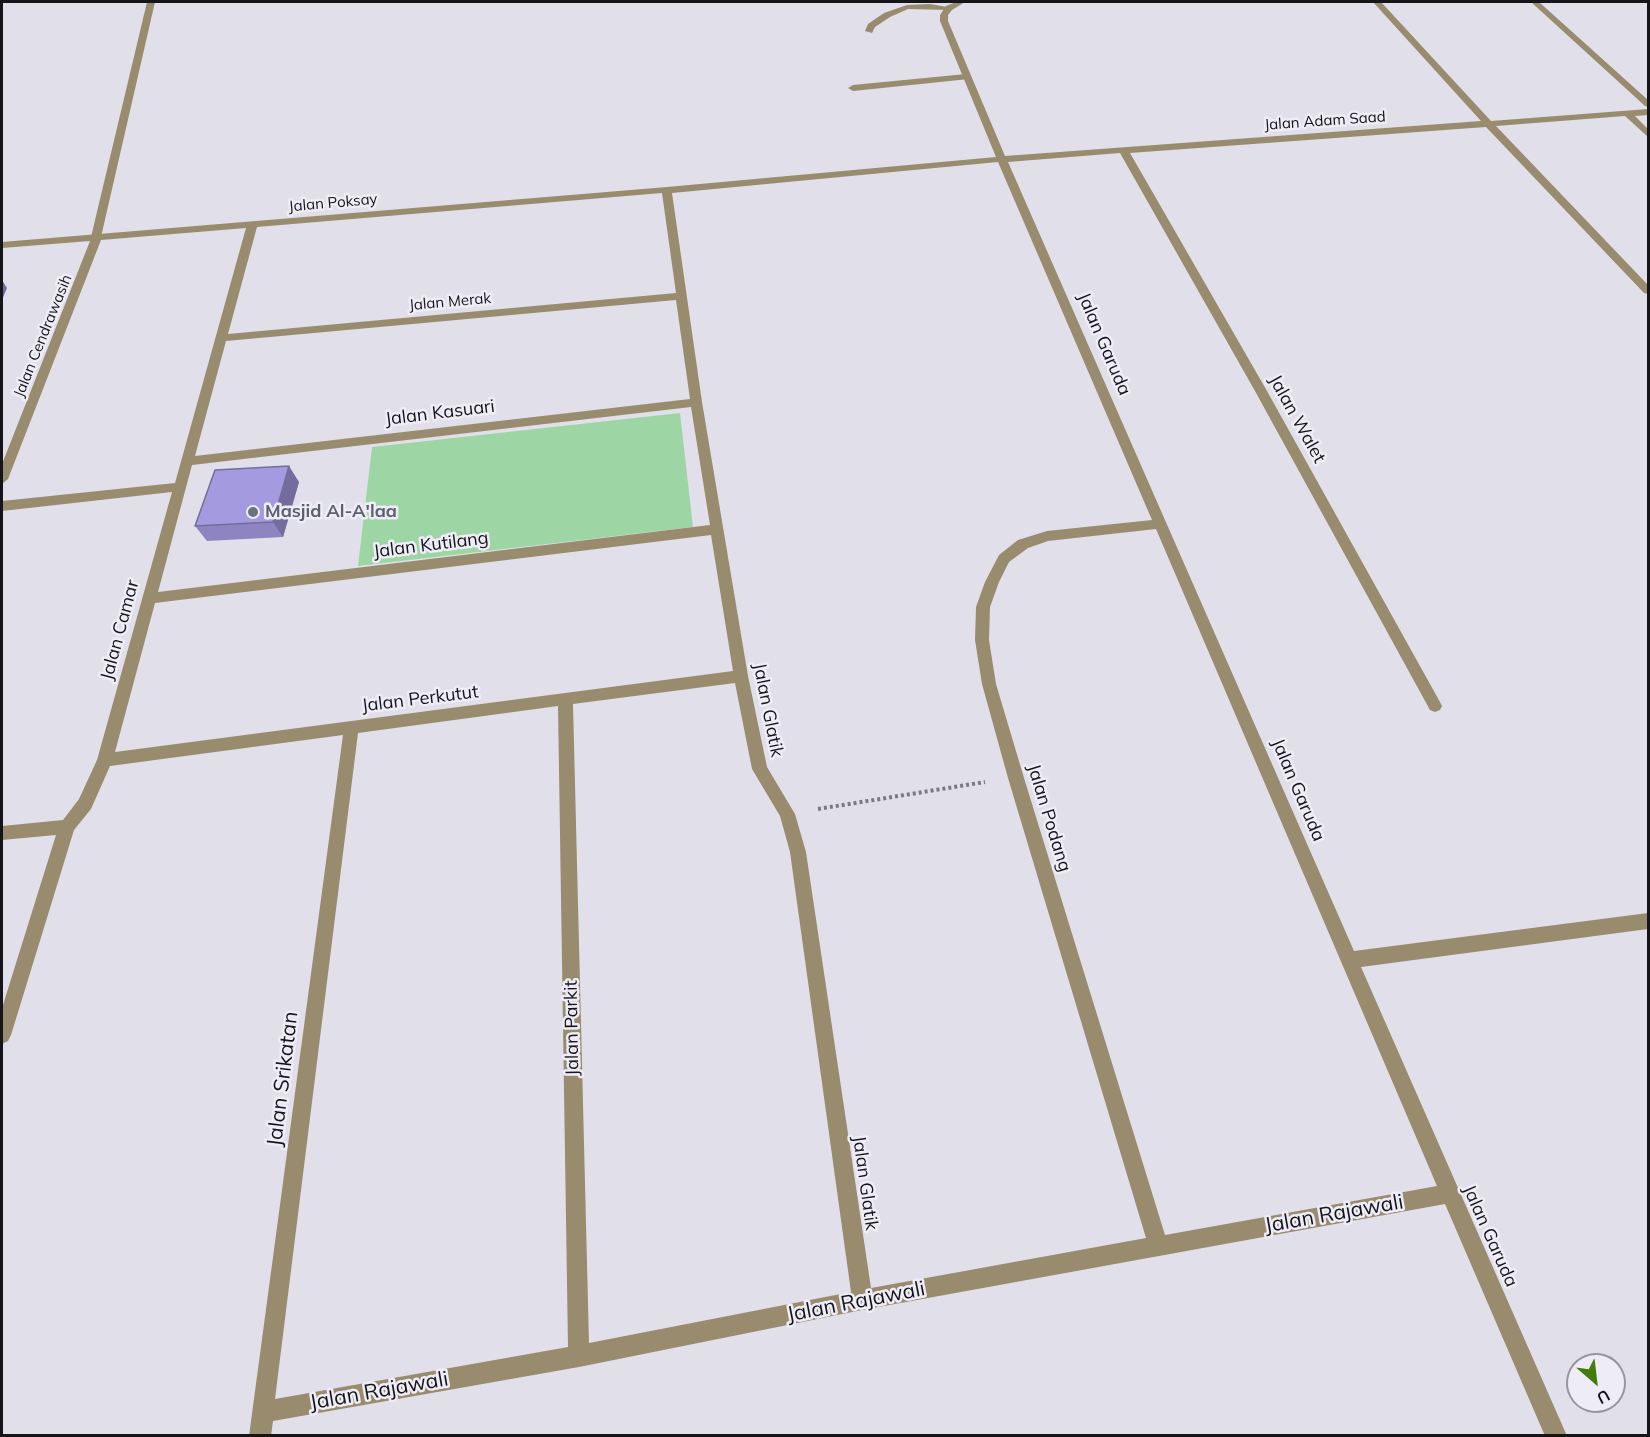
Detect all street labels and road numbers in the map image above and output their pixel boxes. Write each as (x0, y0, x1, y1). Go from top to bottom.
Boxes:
street label: Jalan Adam Saad (1264, 108, 1386, 134)
street label: Jalan Poksay (288, 190, 378, 216)
street label: Jalan Cendrawasih (10, 272, 76, 400)
street label: Jalan Merak (408, 289, 492, 315)
street label: Jalan Garuda (1073, 289, 1135, 399)
street label: Jalan Walet (1264, 371, 1330, 467)
street label: Jalan Kasuari (384, 396, 496, 430)
street label: Jalan Kutilang (372, 527, 490, 563)
street label: Jalan Camar (96, 577, 144, 683)
street label: Jalan Glatik (748, 661, 788, 759)
street label: Jalan Perkutut (360, 681, 480, 717)
street label: Jalan Garuda (1267, 735, 1329, 845)
street label: Jalan Podang (1022, 761, 1076, 875)
street label: Jalan Parkit (560, 980, 584, 1076)
street label: Jalan Srikatan (262, 1010, 304, 1148)
street label: Jalan Glatik (848, 1134, 882, 1232)
street label: Jalan Garuda (1458, 1182, 1522, 1290)
street label: Jalan Rajawali (1263, 1189, 1405, 1239)
street label: Jalan Rajawali (785, 1276, 927, 1328)
street label: Jalan Rajawali (308, 1366, 450, 1416)

